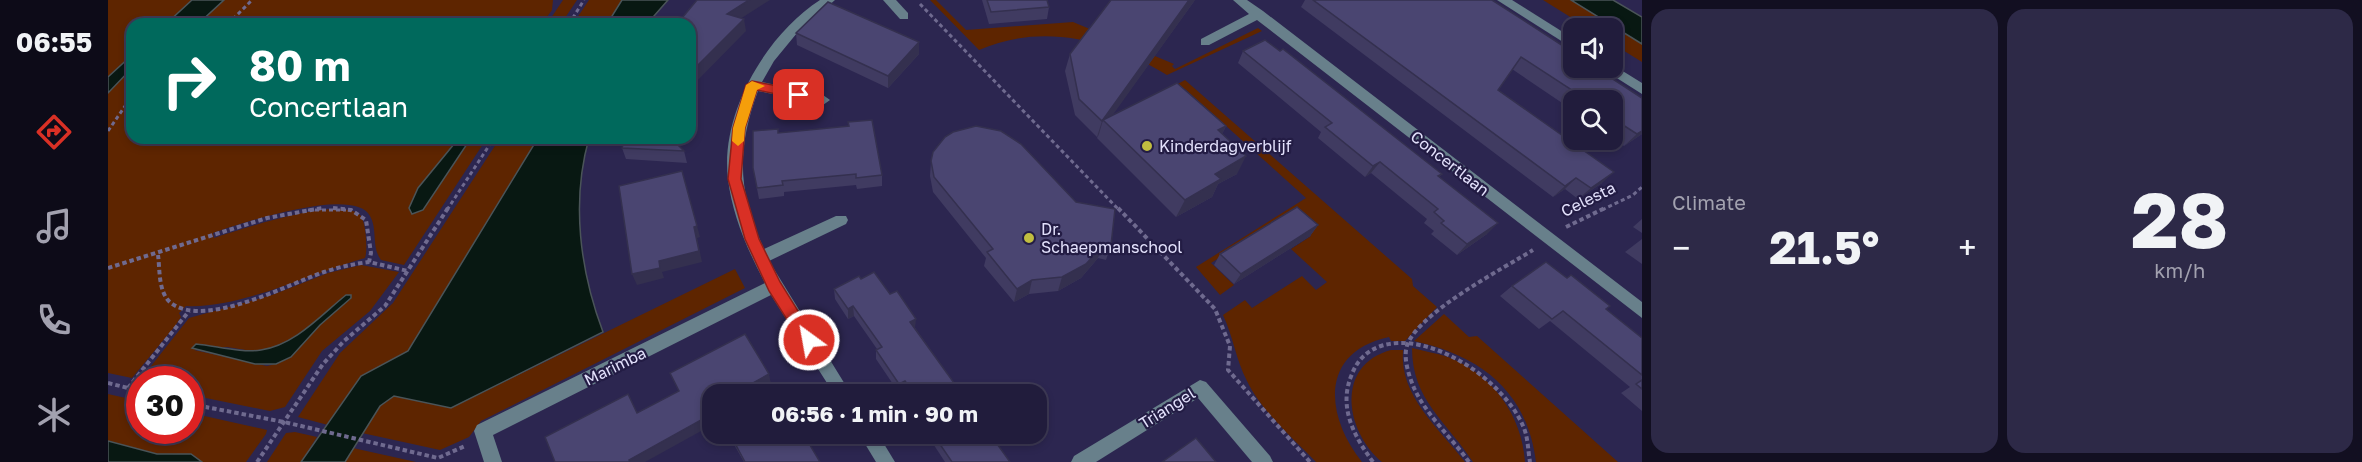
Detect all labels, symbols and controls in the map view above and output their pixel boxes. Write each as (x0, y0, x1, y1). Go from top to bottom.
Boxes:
map controls (1563, 18, 1623, 150)
button: sound (1563, 18, 1623, 78)
text: 06:55 (16, 26, 92, 58)
text: 80 m (249, 40, 350, 90)
icon: right (150, 42, 228, 120)
pin (773, 69, 824, 120)
icon: arrive (782, 78, 815, 111)
button: search (1563, 90, 1623, 150)
text: Concertlaan (249, 91, 408, 123)
icon: directions (33, 111, 75, 153)
street label: Concertlaan (1407, 126, 1493, 200)
place label: Kinderdagverblijf (1159, 136, 1292, 156)
marker: Kinderdagverblijf (1140, 139, 1154, 153)
text: 28 (2131, 172, 2229, 265)
street label: Celesta (1557, 177, 1619, 221)
text: Climate (1672, 190, 1746, 214)
icon: music (33, 205, 75, 247)
place label: Dr. Schaepmanschool (1041, 219, 1182, 257)
text: 21.5° (1769, 220, 1879, 274)
text: − (1672, 228, 1690, 267)
text: + (1958, 228, 1977, 267)
marker: Dr. Schaepmanschool (1022, 231, 1036, 245)
text: km/h (2154, 258, 2205, 282)
icon: phone (33, 299, 75, 341)
position arrow (777, 308, 841, 372)
street label: Marimba (581, 342, 649, 390)
speed limit sign: 30 (126, 366, 204, 444)
street label: Triangel (1135, 383, 1199, 433)
icon: climate (33, 394, 75, 436)
text: 06:56 · 1 min · 90 m (771, 400, 978, 427)

